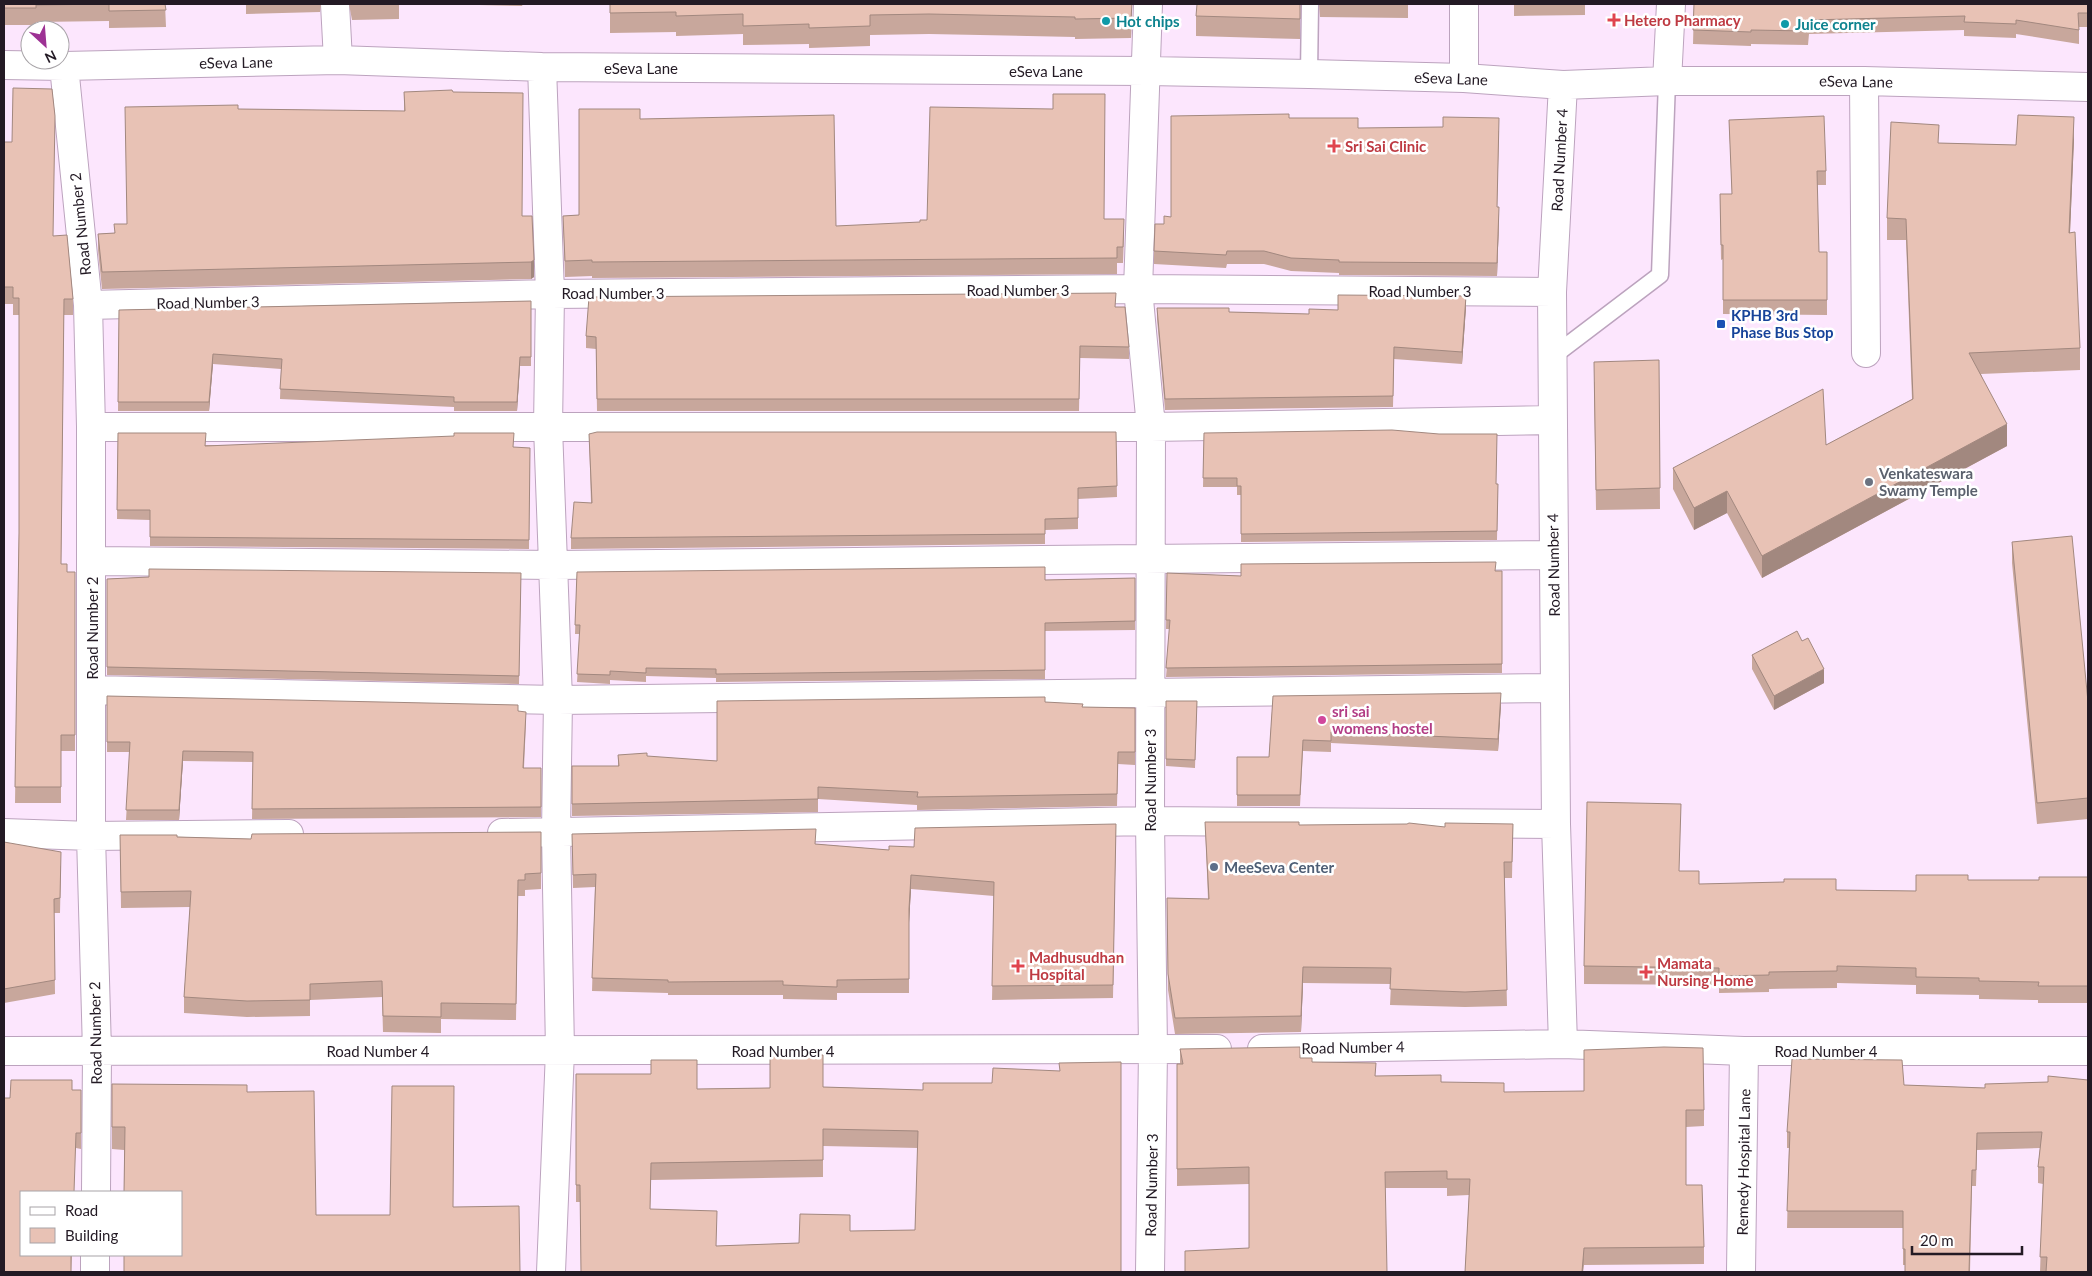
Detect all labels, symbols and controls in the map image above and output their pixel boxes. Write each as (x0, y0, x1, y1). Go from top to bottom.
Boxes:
place label: Hetero Pharmacy (1624, 11, 1741, 29)
place label: Hot chips (1116, 12, 1180, 30)
marker: Hetero Pharmacy (1608, 14, 1620, 26)
marker: Hot chips (1100, 15, 1112, 27)
place label: Juice corner (1795, 15, 1876, 33)
marker: Juice corner (1779, 18, 1791, 30)
north arrow (20, 20, 70, 70)
text: N (42, 47, 59, 67)
street label: eSeva Lane (199, 52, 273, 72)
street label: eSeva Lane (604, 59, 678, 77)
street label: eSeva Lane (1009, 62, 1083, 80)
street label: eSeva Lane (1414, 68, 1488, 88)
street label: eSeva Lane (1819, 71, 1893, 91)
street label: Road Number 4 (1547, 108, 1571, 212)
place label: Sri Sai Clinic (1345, 137, 1426, 155)
marker: Sri Sai Clinic (1327, 139, 1341, 153)
street label: Road Number 2 (66, 172, 94, 276)
street label: Road Number 3 (966, 281, 1070, 299)
street label: Road Number 3 (1368, 282, 1472, 300)
street label: Road Number 3 (561, 284, 665, 302)
street label: Road Number 3 (156, 292, 260, 312)
place label: KPHB 3rd Phase Bus Stop (1731, 306, 1834, 341)
marker: KPHB 3rd Phase Bus Stop (1715, 318, 1727, 330)
place label: Venkateswara Swamy Temple (1878, 464, 1978, 499)
marker: Venkateswara Swamy Temple (1863, 476, 1875, 488)
street label: Road Number 4 (1543, 513, 1563, 617)
street label: Road Number 2 (83, 576, 101, 680)
place label: sri sai womens hostel (1332, 702, 1433, 737)
marker: sri sai womens hostel (1316, 714, 1328, 726)
street label: Road Number 3 (1141, 728, 1159, 832)
place label: MeeSeva Center (1224, 858, 1334, 876)
marker: MeeSeva Center (1208, 861, 1220, 873)
place label: Madhusudhan Hospital (1029, 948, 1124, 983)
place label: Mamata Nursing Home (1657, 954, 1753, 989)
marker: Madhusudhan Hospital (1011, 959, 1025, 973)
marker: Mamata Nursing Home (1639, 965, 1653, 979)
street label: Road Number 2 (85, 981, 105, 1085)
street label: Road Number 4 (1301, 1037, 1405, 1057)
street label: Road Number 4 (326, 1042, 430, 1060)
street label: Road Number 4 (731, 1042, 835, 1060)
street label: Road Number 4 (1774, 1042, 1878, 1060)
street label: Remedy Hospital Lane (1733, 1088, 1753, 1235)
street label: Road Number 3 (1141, 1133, 1161, 1237)
legend (20, 1191, 182, 1256)
text: Road (65, 1201, 98, 1219)
scale bar (1912, 1224, 2022, 1256)
text: Building (65, 1226, 118, 1244)
text: 20 m (1920, 1231, 1954, 1249)

